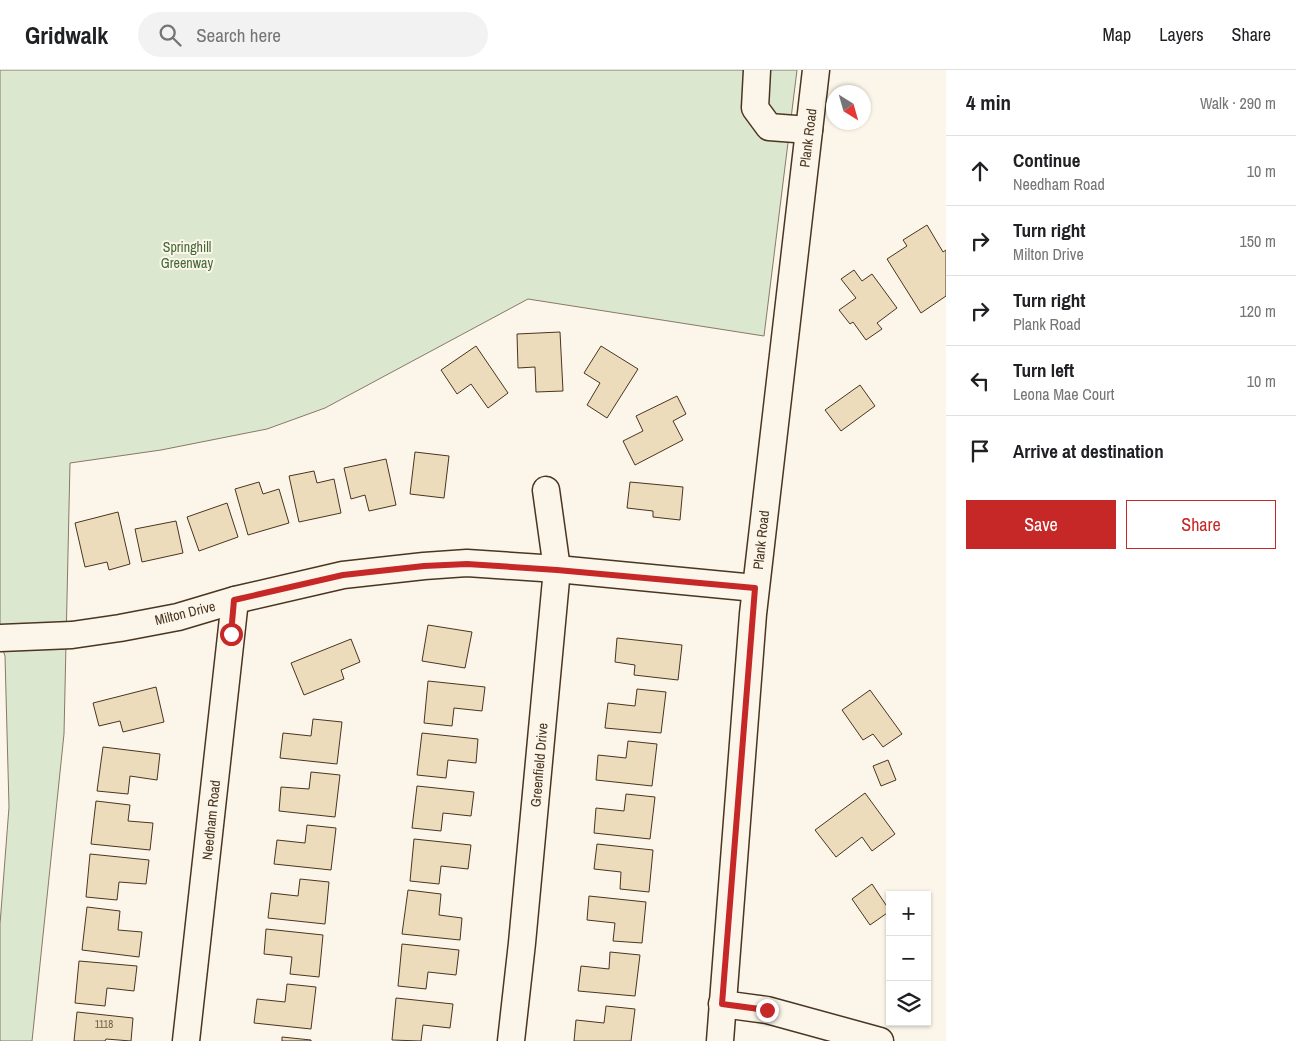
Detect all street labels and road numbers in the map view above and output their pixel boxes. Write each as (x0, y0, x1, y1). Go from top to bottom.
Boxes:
street label: Plank Road (795, 107, 821, 169)
street label: Plank Road (749, 510, 773, 570)
street label: Milton Drive (153, 597, 217, 629)
street label: Greenfield Drive (526, 722, 552, 808)
street label: Needham Road (198, 779, 224, 861)

